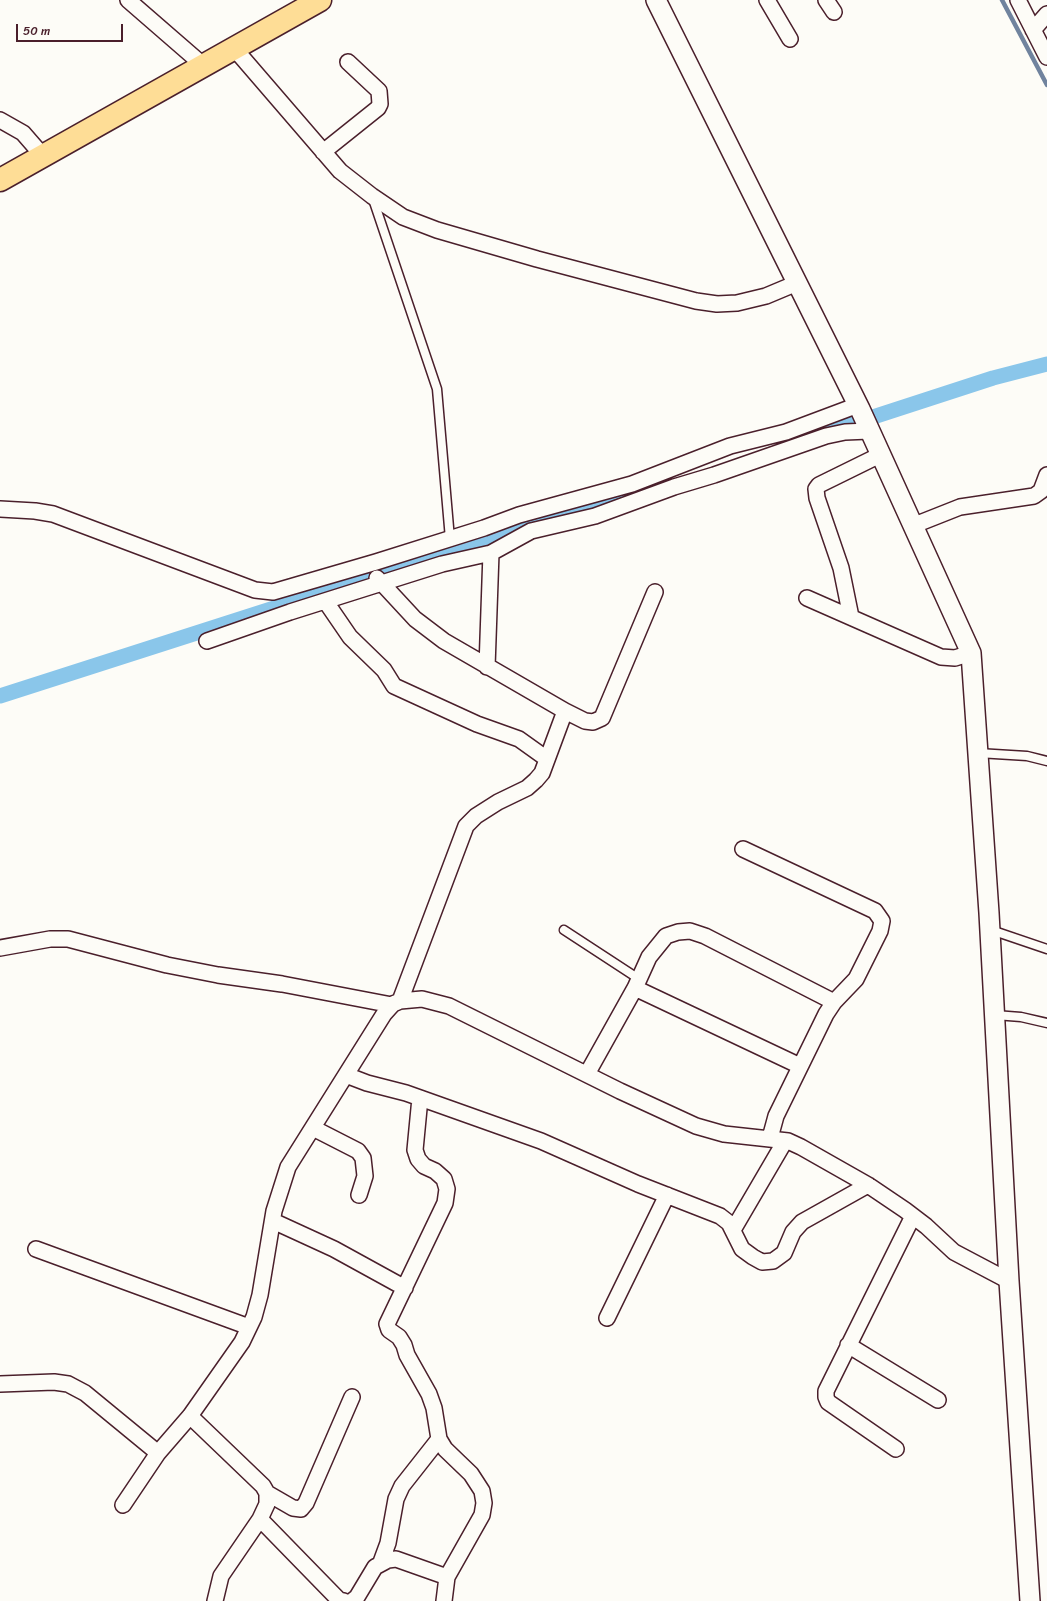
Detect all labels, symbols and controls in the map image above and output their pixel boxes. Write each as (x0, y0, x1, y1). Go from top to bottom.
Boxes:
scale bar (18, 16, 125, 42)
text: 50 m (23, 20, 50, 42)

